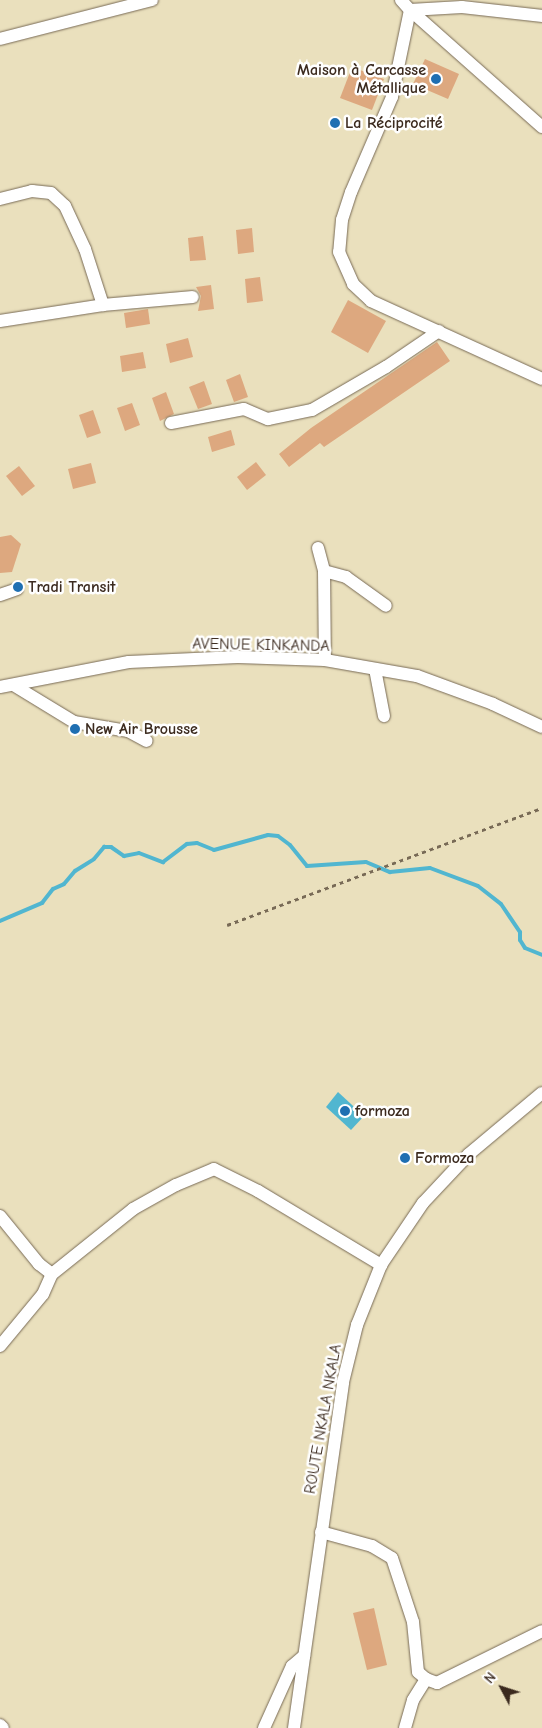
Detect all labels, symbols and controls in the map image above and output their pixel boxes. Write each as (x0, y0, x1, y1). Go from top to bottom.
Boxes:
place label: Maison à Carcasse Métallique (297, 60, 426, 98)
marker: Maison à Carcasse Métallique (430, 73, 442, 85)
place label: La Réciprocité (345, 113, 443, 133)
marker: La Réciprocité (329, 117, 341, 129)
place label: Tradi Transit (28, 577, 116, 597)
marker: Tradi Transit (12, 581, 24, 593)
street label: AVENUE KINKANDA (192, 634, 330, 656)
place label: New Air Brousse (85, 719, 198, 739)
marker: New Air Brousse (69, 723, 81, 735)
place label: formoza (355, 1101, 410, 1121)
marker: formoza (339, 1105, 351, 1117)
place label: Formoza (415, 1148, 474, 1168)
marker: Formoza (399, 1152, 411, 1164)
street label: ROUTE NKALA NKALA (300, 1343, 346, 1495)
north arrow (477, 1663, 527, 1713)
text: N (481, 1669, 500, 1687)

